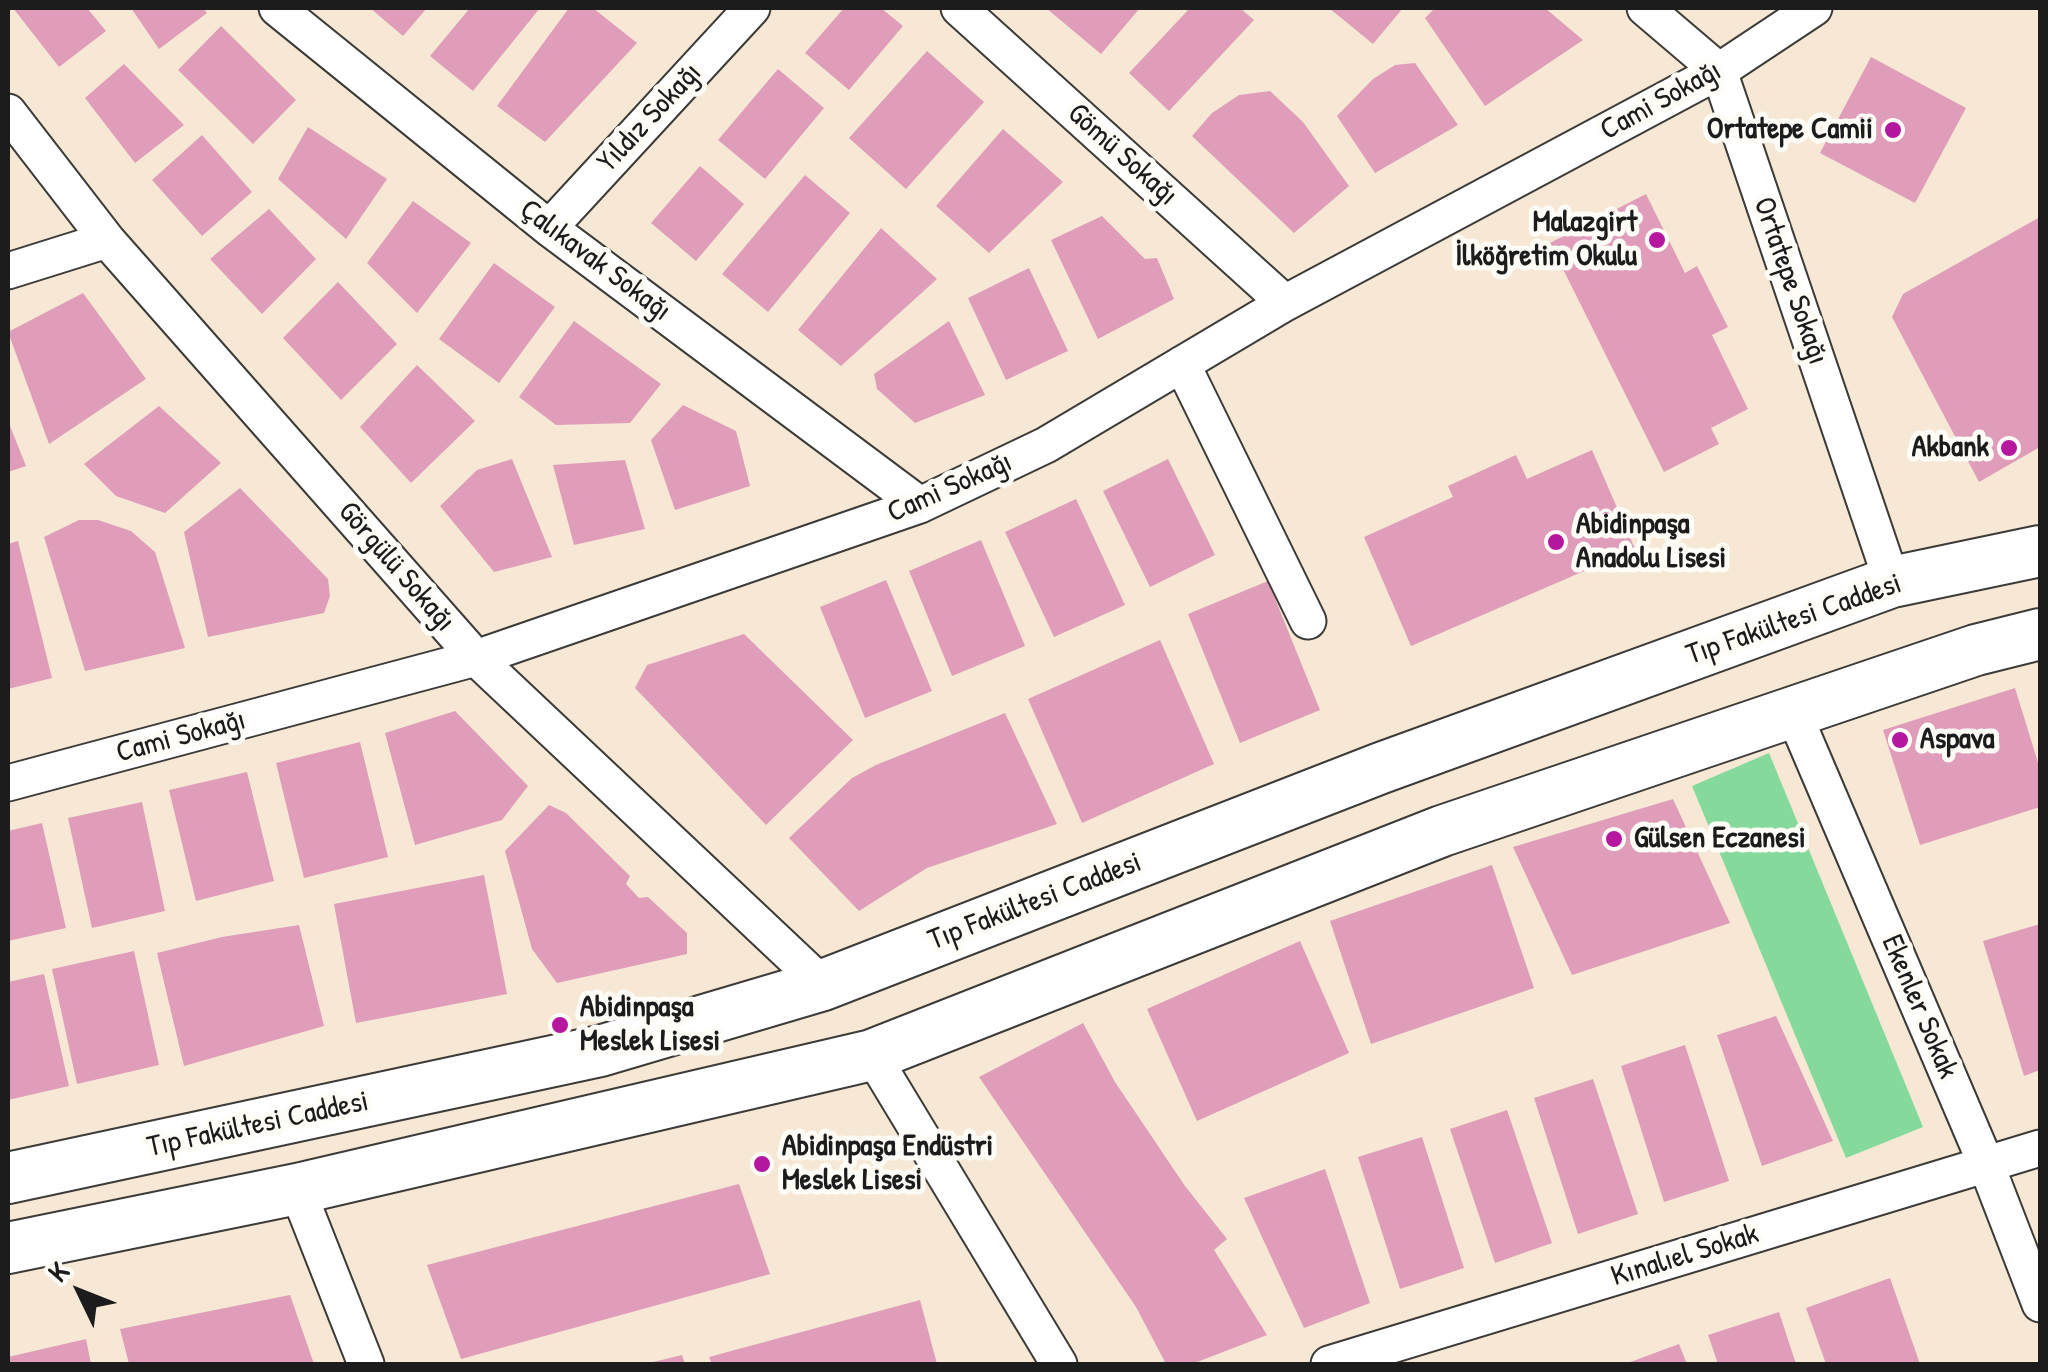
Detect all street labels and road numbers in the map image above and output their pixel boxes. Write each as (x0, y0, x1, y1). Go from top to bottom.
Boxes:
street label: Cami Sokağı (1594, 53, 1728, 149)
street label: Yıldız Sokağı (590, 56, 710, 180)
street label: Gömü Sokağı (1059, 96, 1185, 214)
street label: Çalıkavak Sokağı (512, 192, 678, 330)
street label: Ortatepe Sokağı (1745, 193, 1835, 369)
street label: Cami Sokağı (882, 445, 1018, 531)
street label: Görgülü Sokağı (330, 495, 462, 639)
street label: Tıp Fakültesi Caddesi (1682, 566, 1906, 674)
street label: Cami Sokağı (112, 702, 250, 772)
street label: Tıp Fakültesi Caddesi (923, 845, 1147, 959)
street label: Ekenler Sokak (1873, 930, 1965, 1084)
street label: Tıp Fakültesi Caddesi (144, 1084, 372, 1166)
street label: Kınalıel Sokak (1607, 1217, 1763, 1295)

